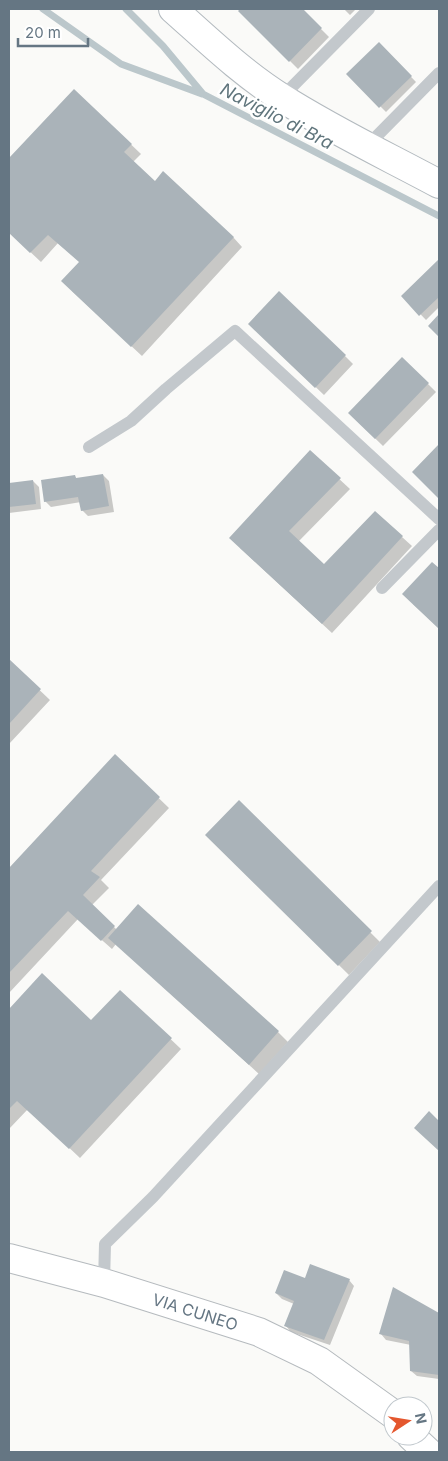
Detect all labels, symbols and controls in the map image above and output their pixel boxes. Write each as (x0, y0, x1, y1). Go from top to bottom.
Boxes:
scale bar (18, 15, 88, 47)
text: 20 m (25, 23, 61, 42)
water label: Naviglio di Bra (217, 78, 337, 154)
street label: VIA CUNEO (150, 1289, 240, 1335)
north arrow (383, 1396, 433, 1446)
text: N (412, 1411, 431, 1425)

